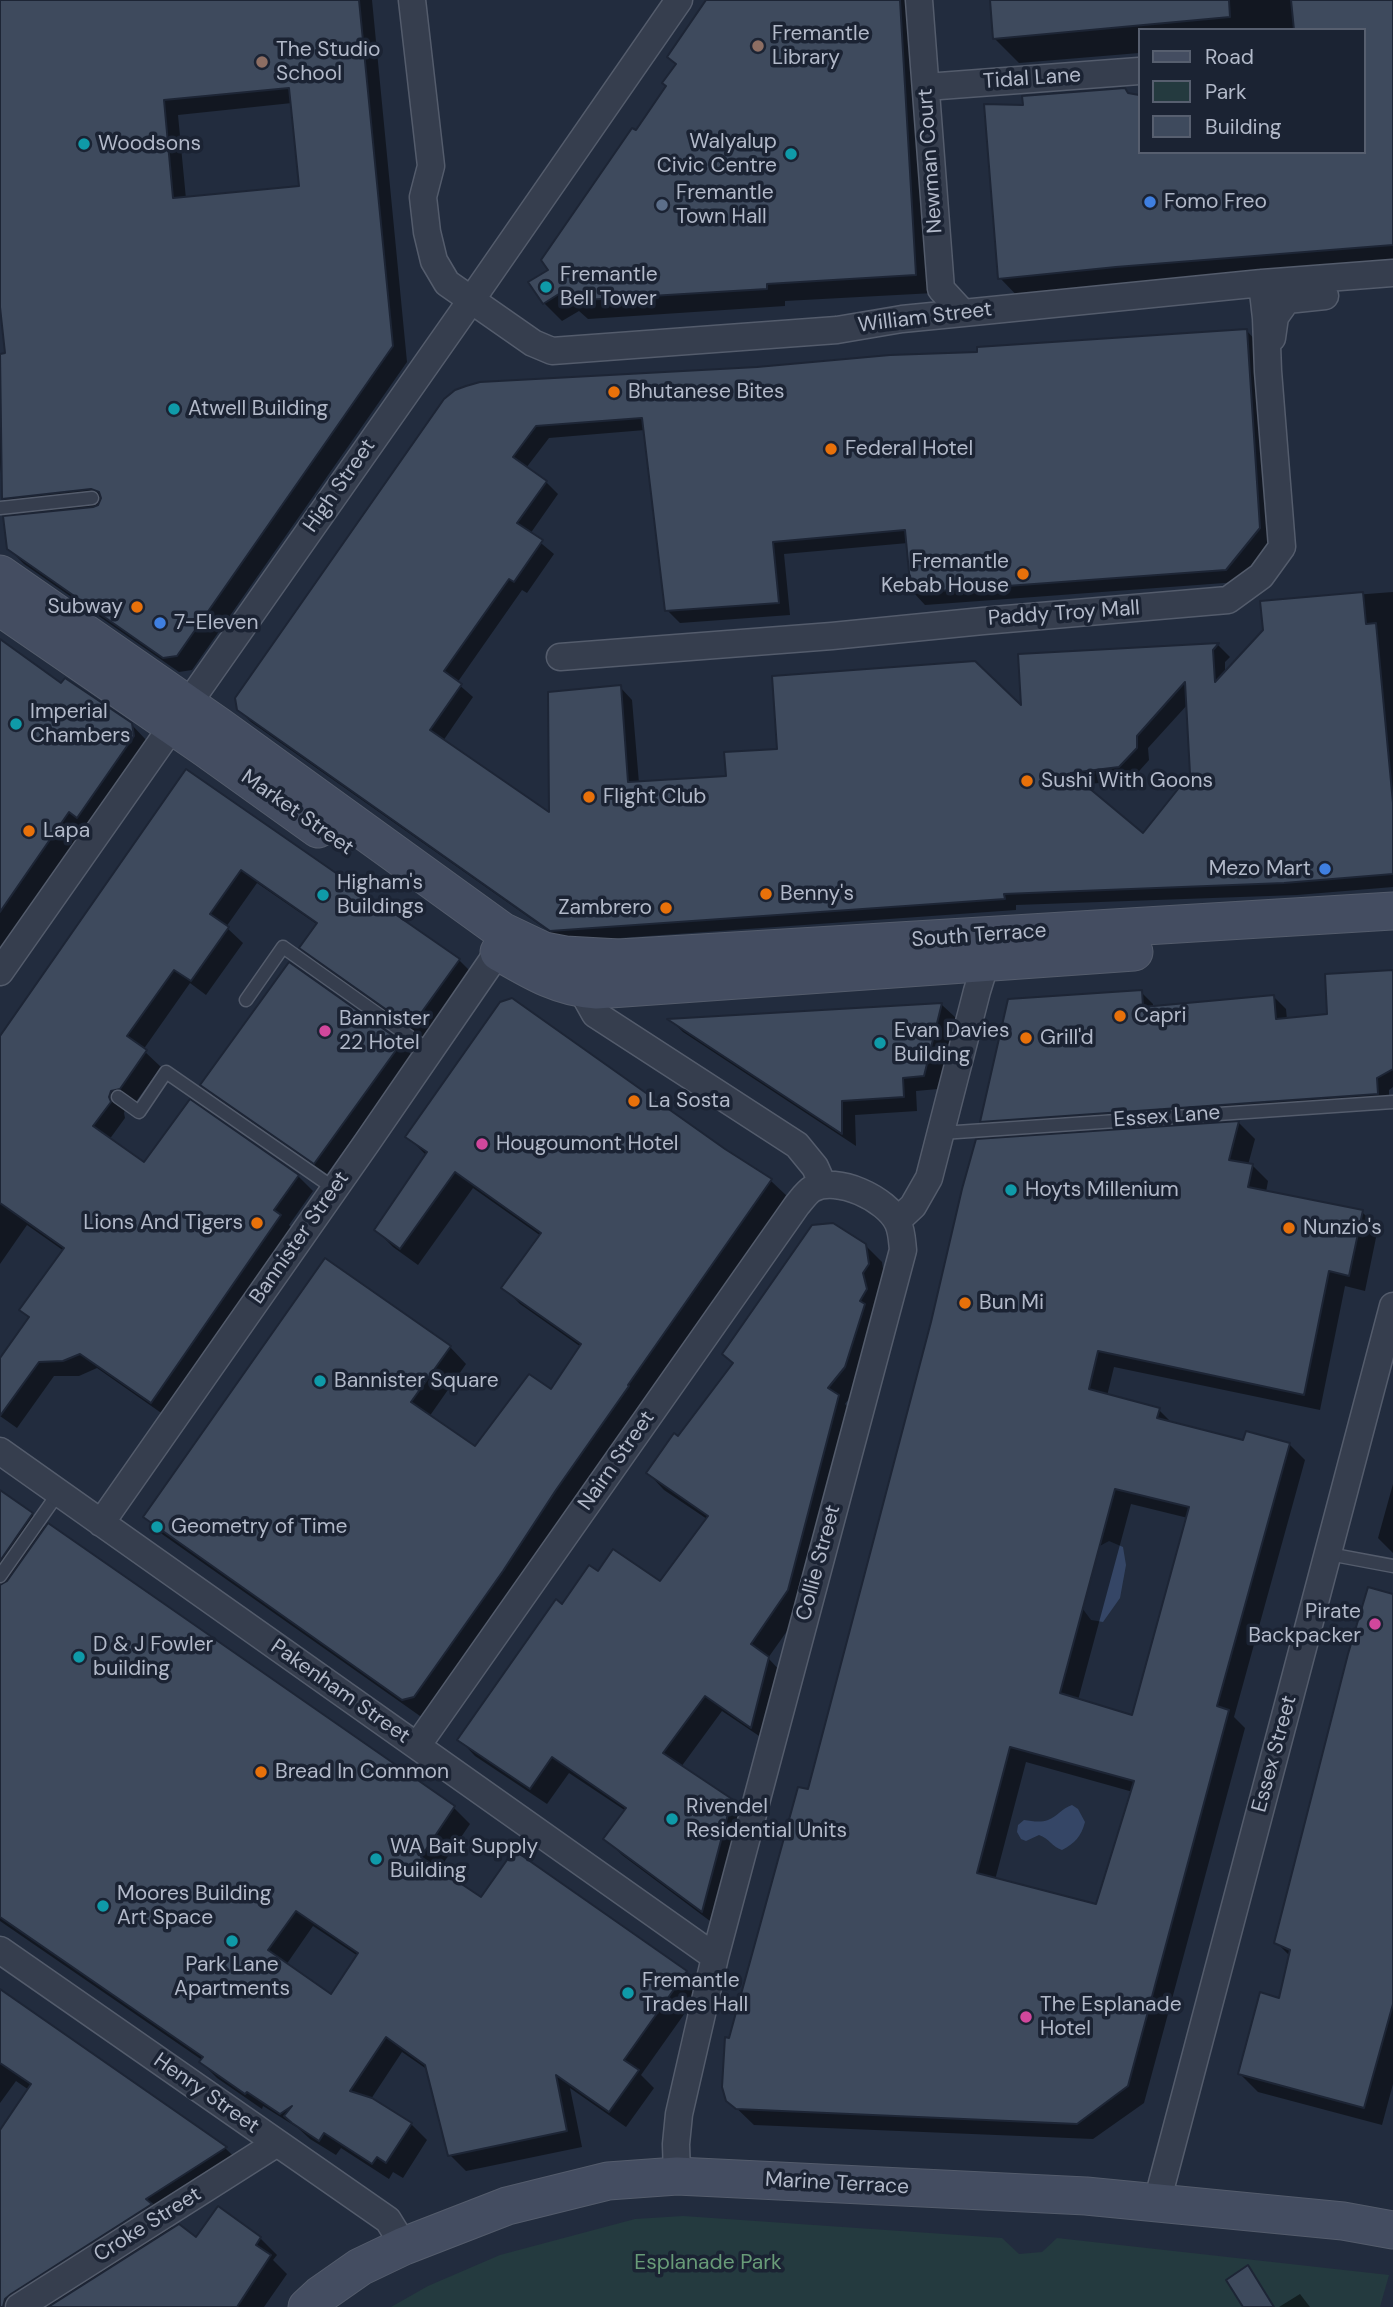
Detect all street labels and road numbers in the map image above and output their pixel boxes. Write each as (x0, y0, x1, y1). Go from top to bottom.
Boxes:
street label: Tidal Lane (982, 63, 1082, 95)
street label: Newman Court (913, 88, 949, 234)
street label: William Street (856, 297, 994, 339)
street label: High Street (299, 434, 381, 538)
street label: Paddy Troy Mall (987, 596, 1141, 632)
street label: Market Street (236, 765, 358, 861)
street label: South Terrace (911, 919, 1047, 953)
street label: Essex Lane (1113, 1101, 1221, 1133)
street label: Bannister Street (245, 1167, 355, 1309)
street label: Nairn Street (573, 1406, 661, 1516)
street label: Collie Street (791, 1502, 847, 1624)
street label: Pakenham Street (266, 1635, 414, 1749)
street label: Essex Street (1247, 1693, 1303, 1815)
street label: Henry Street (148, 2048, 264, 2140)
street label: Marine Terrace (764, 2168, 910, 2200)
street label: Croke Street (90, 2182, 206, 2268)

